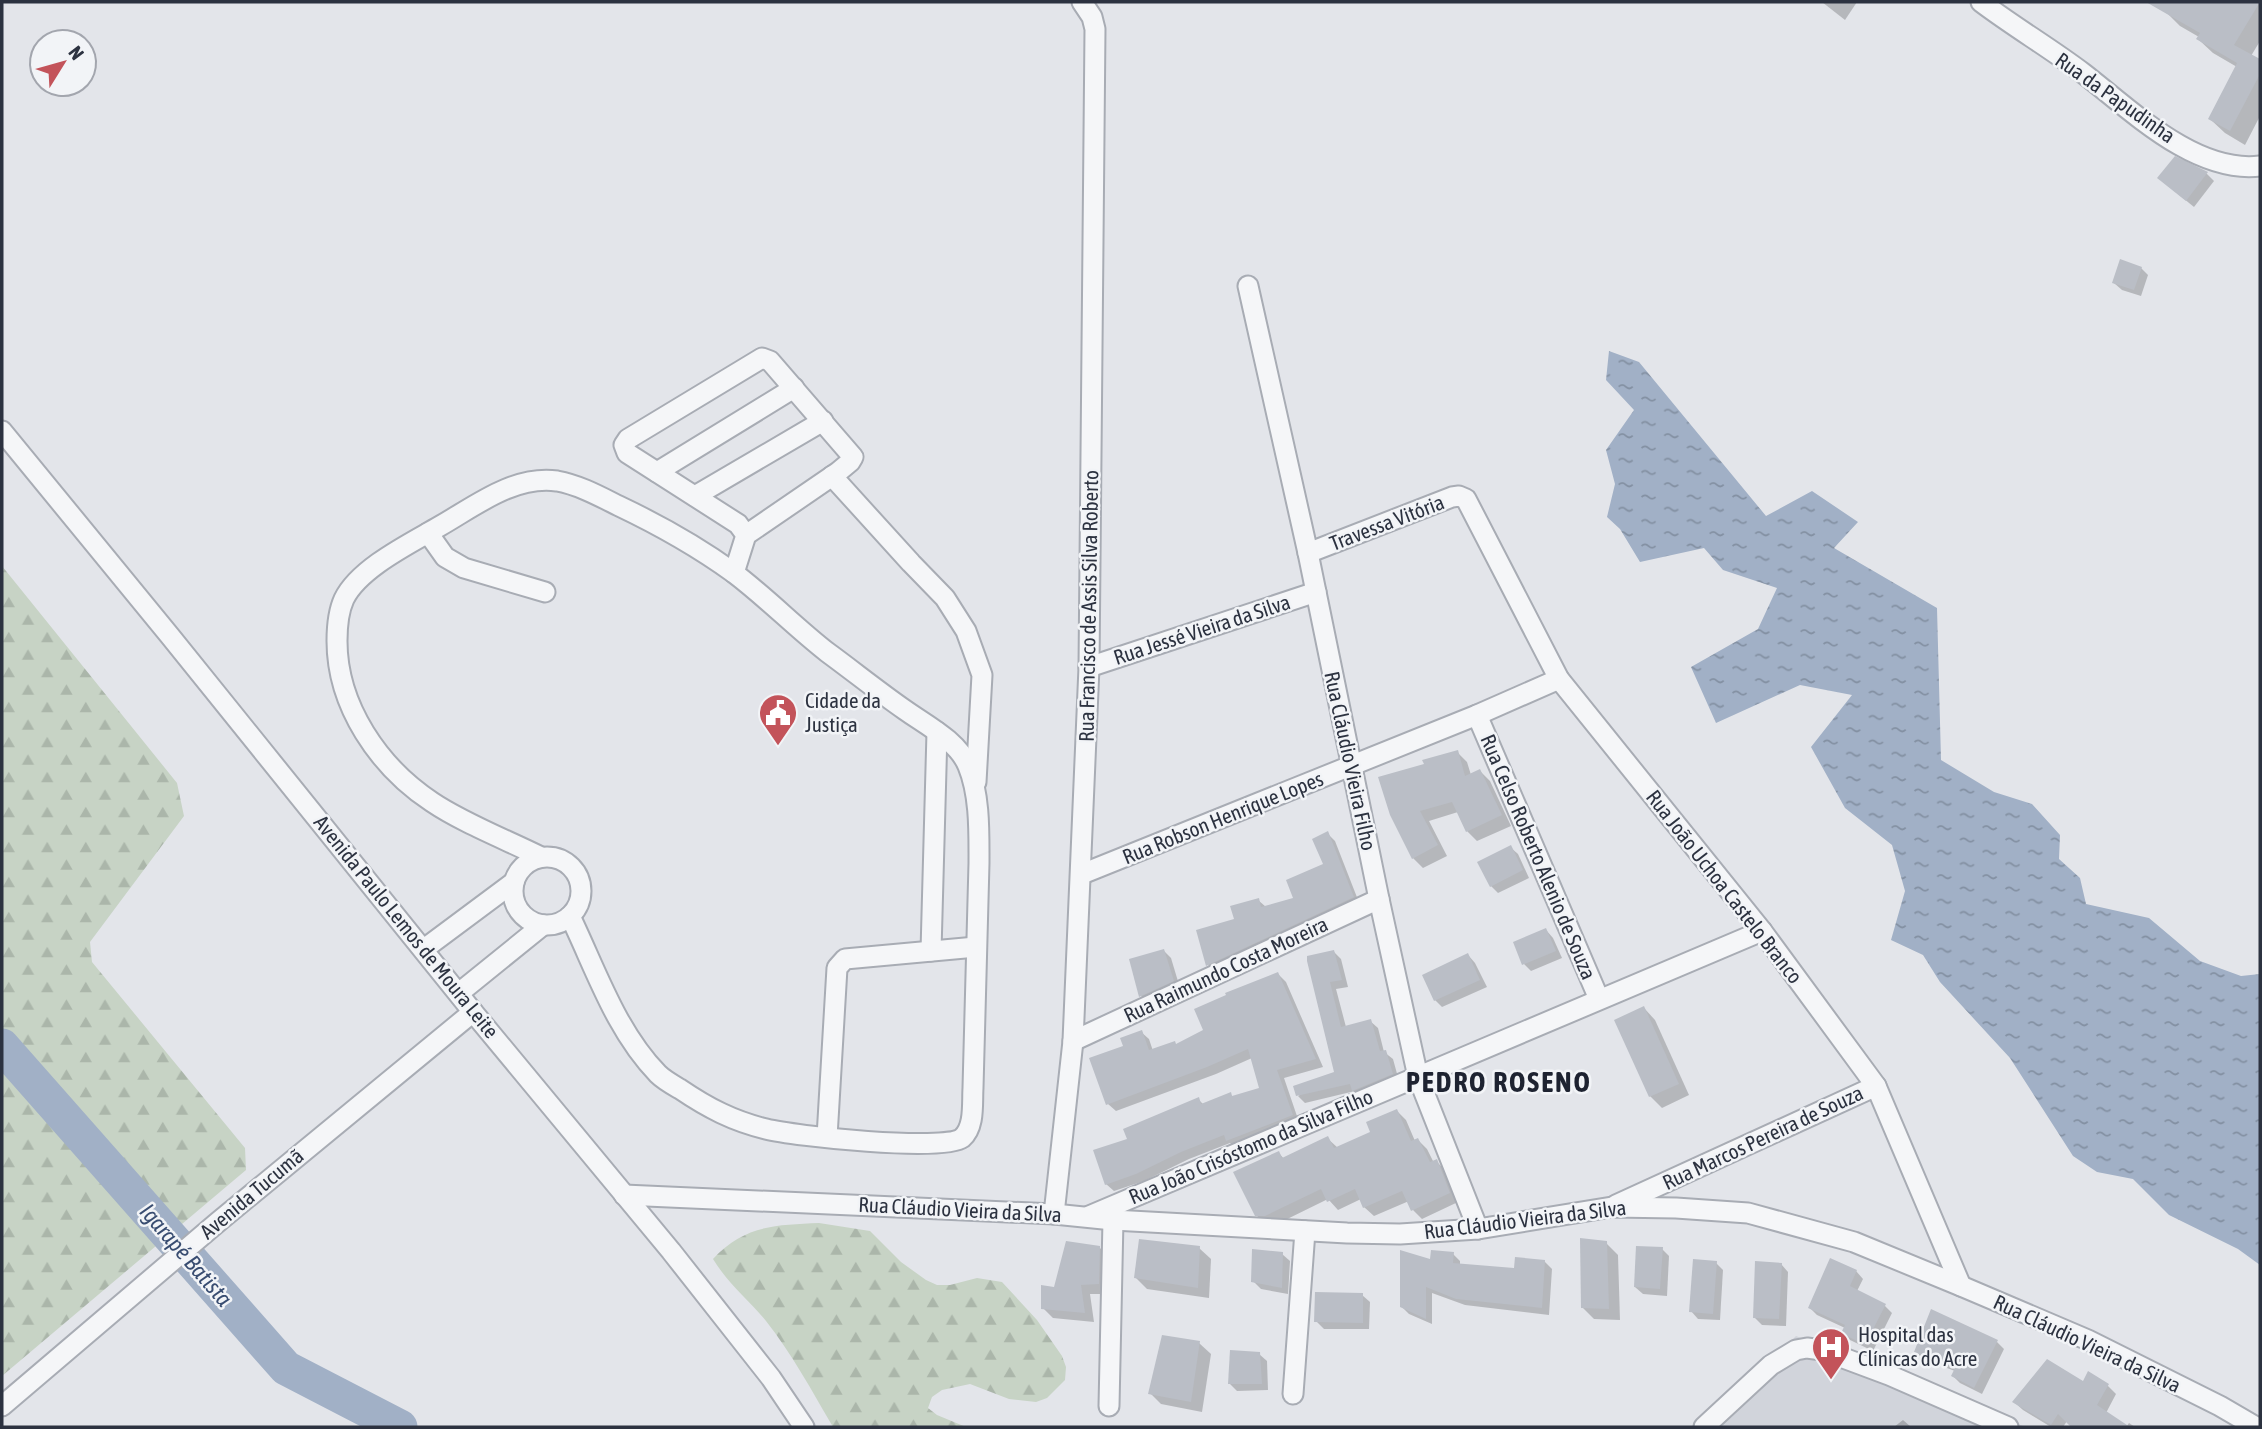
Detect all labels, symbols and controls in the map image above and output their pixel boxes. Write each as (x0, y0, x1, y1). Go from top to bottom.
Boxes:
north arrow (28, 28, 98, 98)
text: N (64, 42, 89, 64)
street label: Rua da Papudinha (2051, 47, 2180, 147)
street label: Rua Francisco de Assis Silva Roberto (1074, 470, 1102, 742)
street label: Travessa Vitória (1326, 489, 1447, 555)
street label: Rua Jessé Vieira da Silva (1110, 589, 1293, 669)
street label: Rua Cláudio Vieira Filho (1320, 669, 1382, 853)
place label: Cidade da Justiça (805, 688, 881, 736)
public building icon: Cidade da Justiça (757, 692, 799, 747)
street label: Rua Celso Roberto Alenio de Souza (1476, 730, 1602, 983)
street label: Rua Robson Henrique Lopes (1119, 766, 1326, 868)
street label: Rua João Uchoa Castelo Branco (1642, 785, 1808, 988)
street label: Avenida Paulo Lemos de Moura Leite (310, 810, 504, 1043)
street label: Rua Raimundo Costa Moreira (1120, 911, 1331, 1027)
district label: PEDRO ROSENO (1406, 1066, 1592, 1098)
street label: Rua Marcos Pereira de Souza (1659, 1080, 1867, 1194)
street label: Rua João Crisóstomo da Silva Filho (1125, 1084, 1376, 1208)
street label: Avenida Tucumã (195, 1143, 308, 1243)
street label: Rua Cláudio Vieira da Silva (858, 1192, 1062, 1226)
street label: Rua Cláudio Vieira da Silva (1422, 1195, 1627, 1243)
water label: Igarapé Batista (135, 1199, 238, 1312)
street label: Rua Cláudio Vieira da Silva (1990, 1289, 2185, 1397)
place label: Hospital das Clínicas do Acre (1858, 1322, 1977, 1370)
hospital icon: Hospital das Clínicas do Acre (1810, 1326, 1852, 1381)

